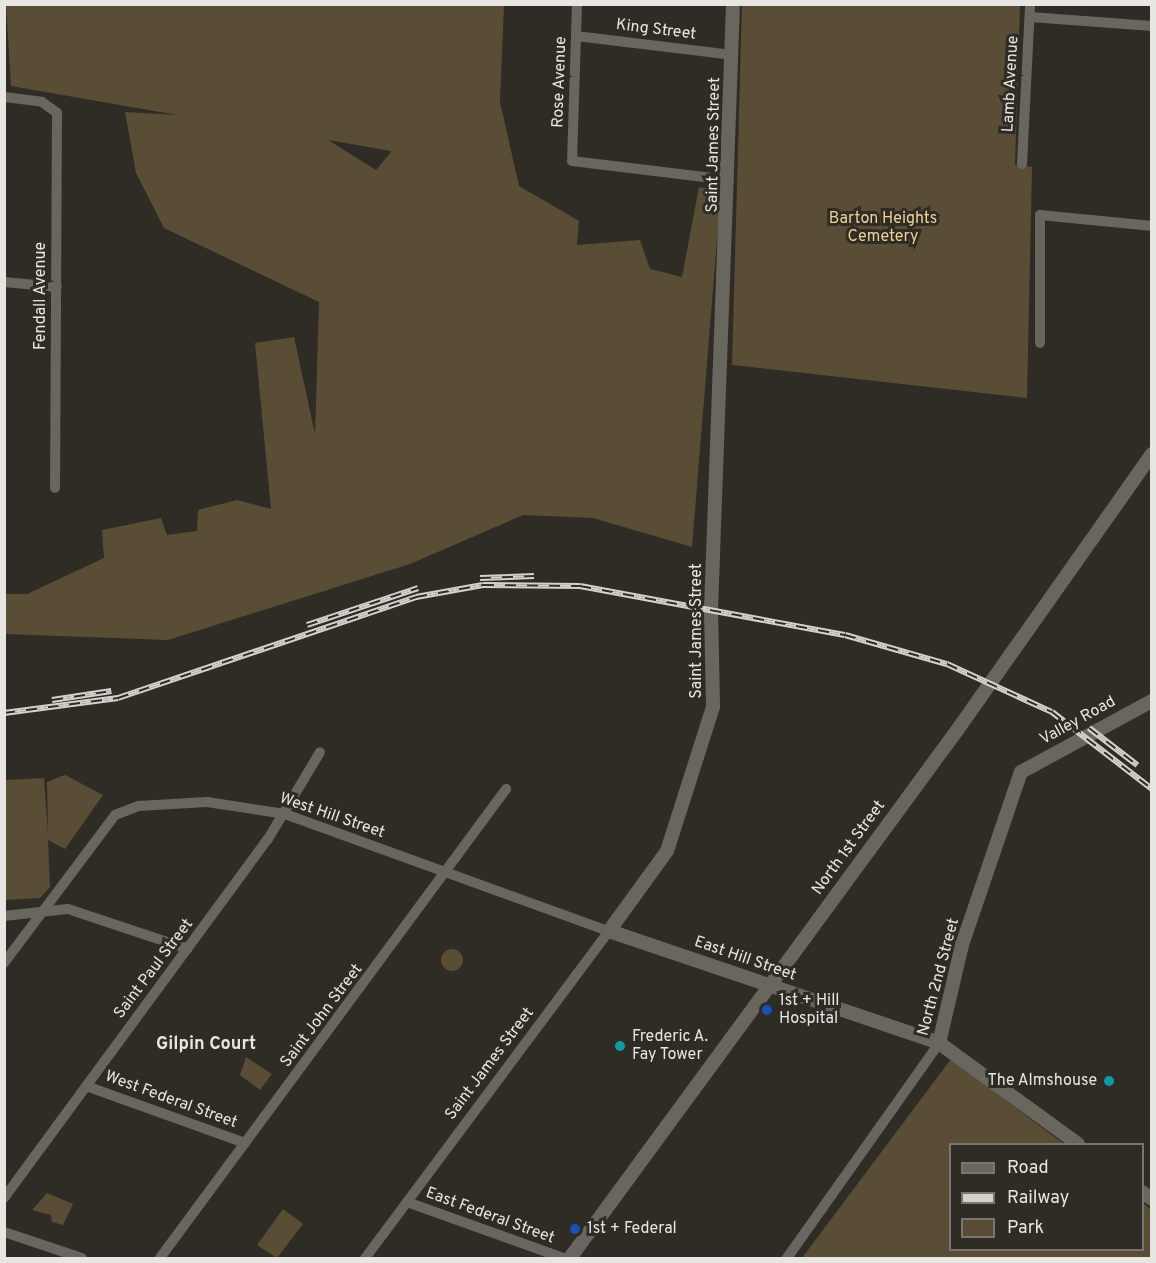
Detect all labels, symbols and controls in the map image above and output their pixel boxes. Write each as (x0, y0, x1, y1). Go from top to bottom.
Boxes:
street label: King Street (615, 16, 697, 44)
street label: Lamb Avenue (999, 35, 1023, 133)
street label: Rose Avenue (549, 36, 571, 128)
street label: Saint James Street (703, 77, 725, 213)
park label: Barton Heights Cemetery (829, 209, 937, 247)
street label: Fendall Avenue (31, 242, 51, 350)
street label: Saint James Street (687, 563, 707, 699)
street label: Valley Road (1037, 692, 1119, 750)
street label: West Hill Street (277, 789, 387, 843)
street label: North 1st Street (808, 797, 890, 899)
street label: Saint Paul Street (110, 915, 198, 1023)
street label: North 2nd Street (914, 916, 964, 1038)
street label: East Hill Street (692, 933, 798, 985)
street label: Saint John Street (277, 961, 367, 1071)
place label: 1st + Hill Hospital (779, 991, 840, 1029)
marker: 1st + Hill Hospital (760, 1003, 774, 1017)
street label: Saint James Street (442, 1004, 538, 1124)
place label: Frederic A. Fay Tower (632, 1027, 709, 1065)
district label: Gilpin Court (156, 1034, 256, 1056)
marker: Frederic A. Fay Tower (613, 1039, 627, 1053)
street label: West Federal Street (102, 1067, 240, 1133)
place label: The Almshouse (987, 1071, 1097, 1091)
marker: The Almshouse (1102, 1074, 1116, 1088)
legend (949, 1143, 1144, 1251)
text: Road (1007, 1157, 1049, 1180)
street label: East Federal Street (423, 1184, 557, 1248)
text: Railway (1007, 1187, 1069, 1210)
text: Park (1007, 1217, 1044, 1240)
place label: 1st + Federal (587, 1219, 677, 1239)
marker: 1st + Federal (568, 1222, 582, 1236)

